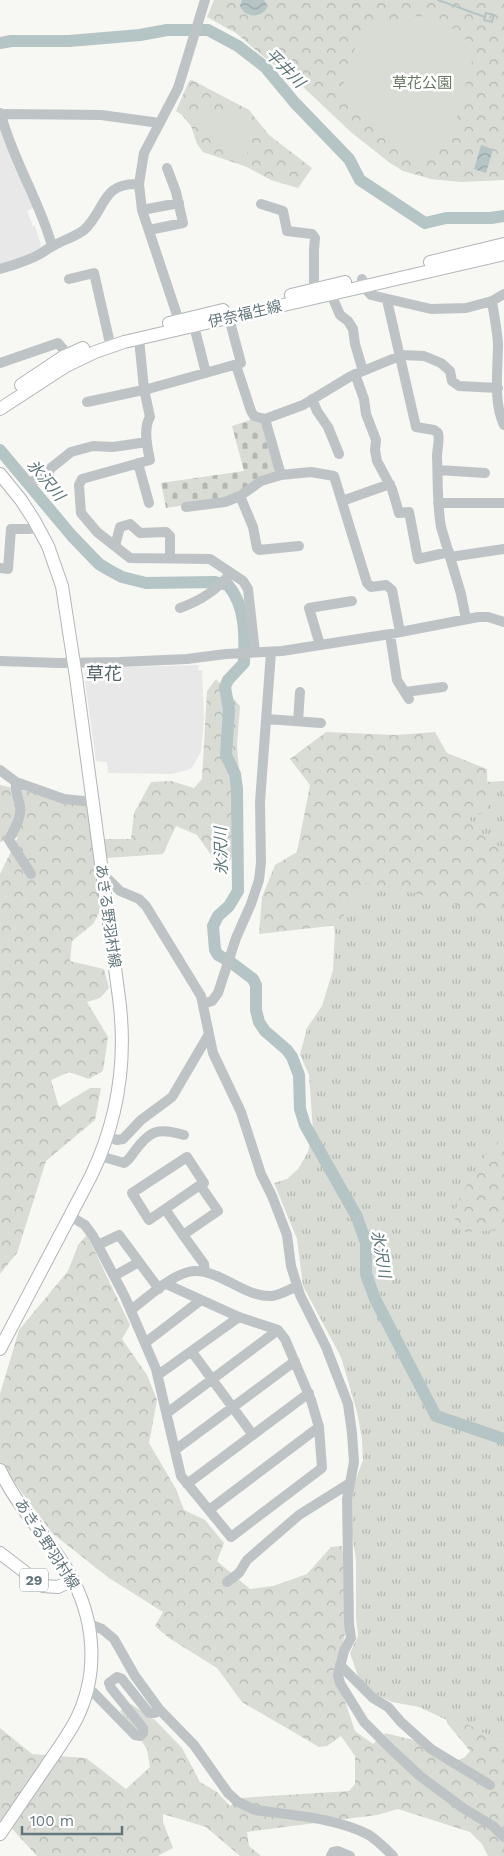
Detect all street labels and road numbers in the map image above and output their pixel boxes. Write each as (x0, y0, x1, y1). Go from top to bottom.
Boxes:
street label: 伊奈福生線 (206, 297, 284, 331)
street label: あきる野羽村線 (92, 863, 124, 969)
street label: あきる野羽村線 (11, 1495, 83, 1593)
road number: 29 (20, 1568, 48, 1592)

